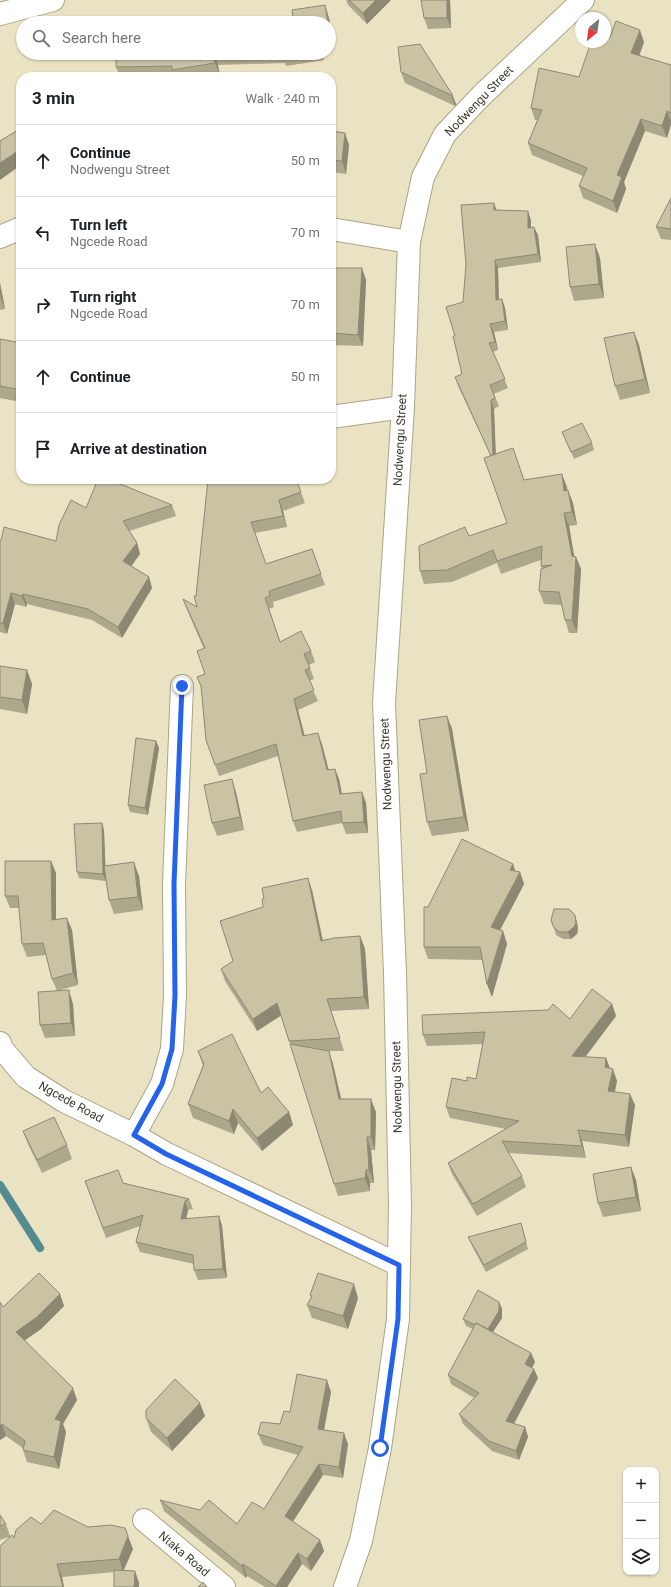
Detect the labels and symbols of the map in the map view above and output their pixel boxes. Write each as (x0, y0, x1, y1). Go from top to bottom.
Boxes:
north arrow (575, 12, 611, 48)
street label: Nodwengu Street (442, 63, 516, 139)
street label: Nodwengu Street (391, 394, 409, 486)
route end (173, 677, 191, 695)
street label: Nodwengu Street (377, 718, 395, 810)
street label: Nodwengu Street (389, 1041, 405, 1133)
street label: Ngcede Road (36, 1079, 106, 1125)
route start (371, 1439, 389, 1457)
street label: Ntaka Road (156, 1529, 212, 1579)

